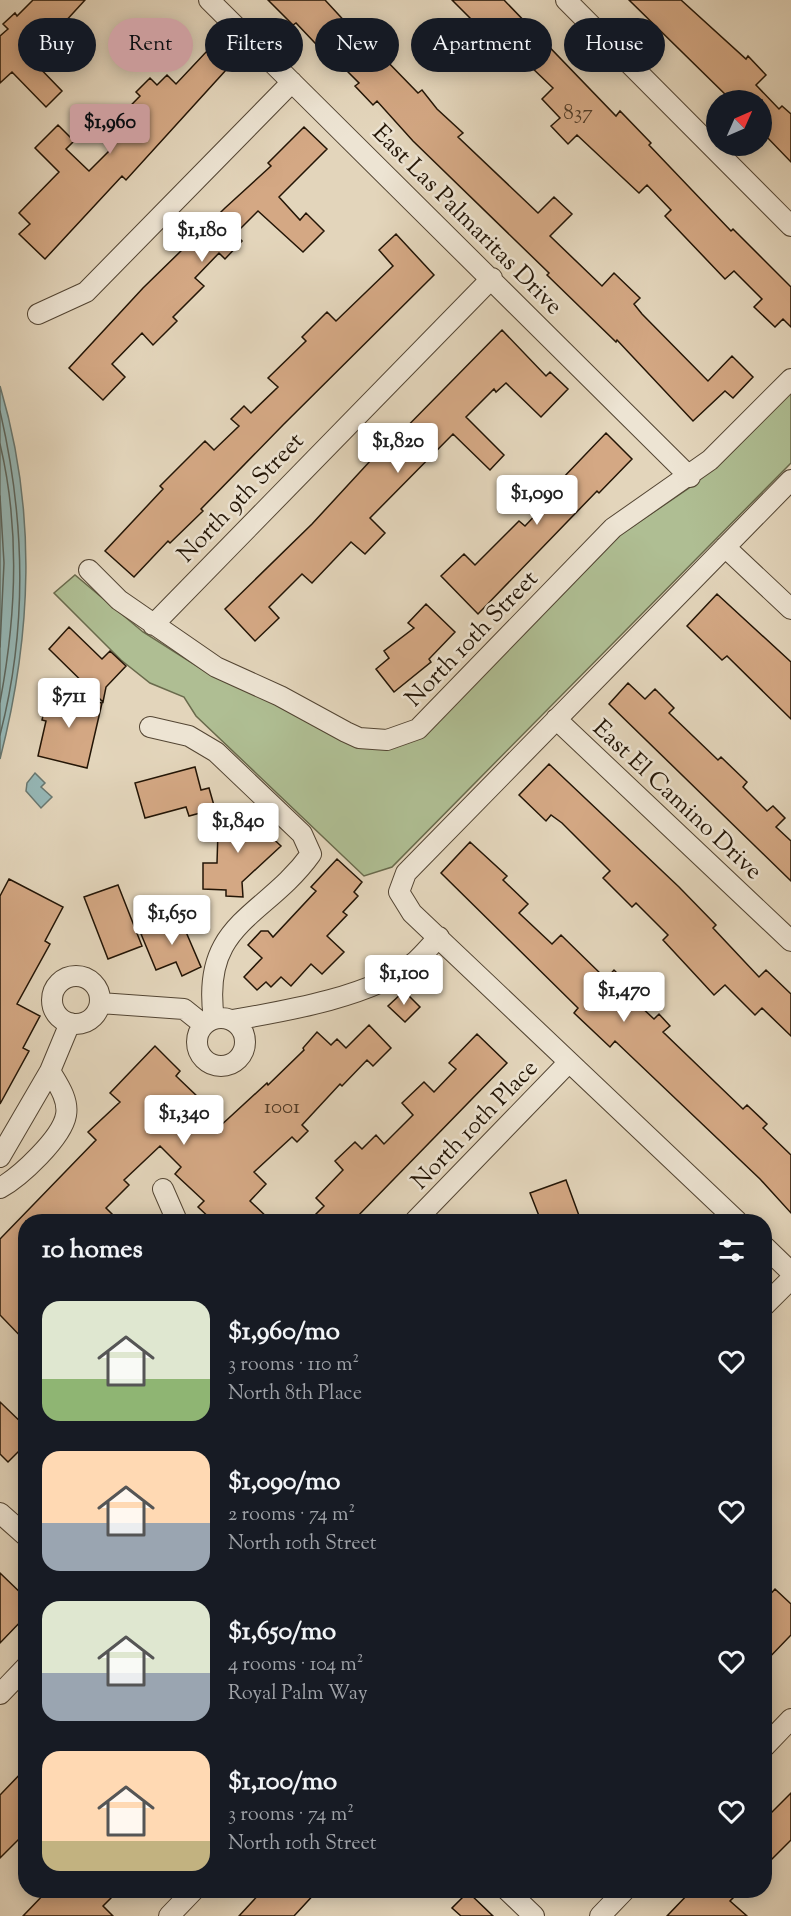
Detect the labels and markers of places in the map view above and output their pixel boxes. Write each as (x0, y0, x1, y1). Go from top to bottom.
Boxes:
pin: $1,960 (61, 104, 159, 155)
pin: $1,180 (153, 212, 251, 263)
pin: $1,820 (349, 423, 447, 474)
pin: $1,090 (488, 475, 586, 526)
pin: $711 (33, 678, 105, 729)
pin: $1,840 (189, 803, 287, 854)
pin: $1,650 (123, 895, 221, 946)
pin: $1,100 (355, 955, 453, 1006)
pin: $1,470 (575, 972, 673, 1023)
pin: $1,340 (135, 1095, 233, 1146)

